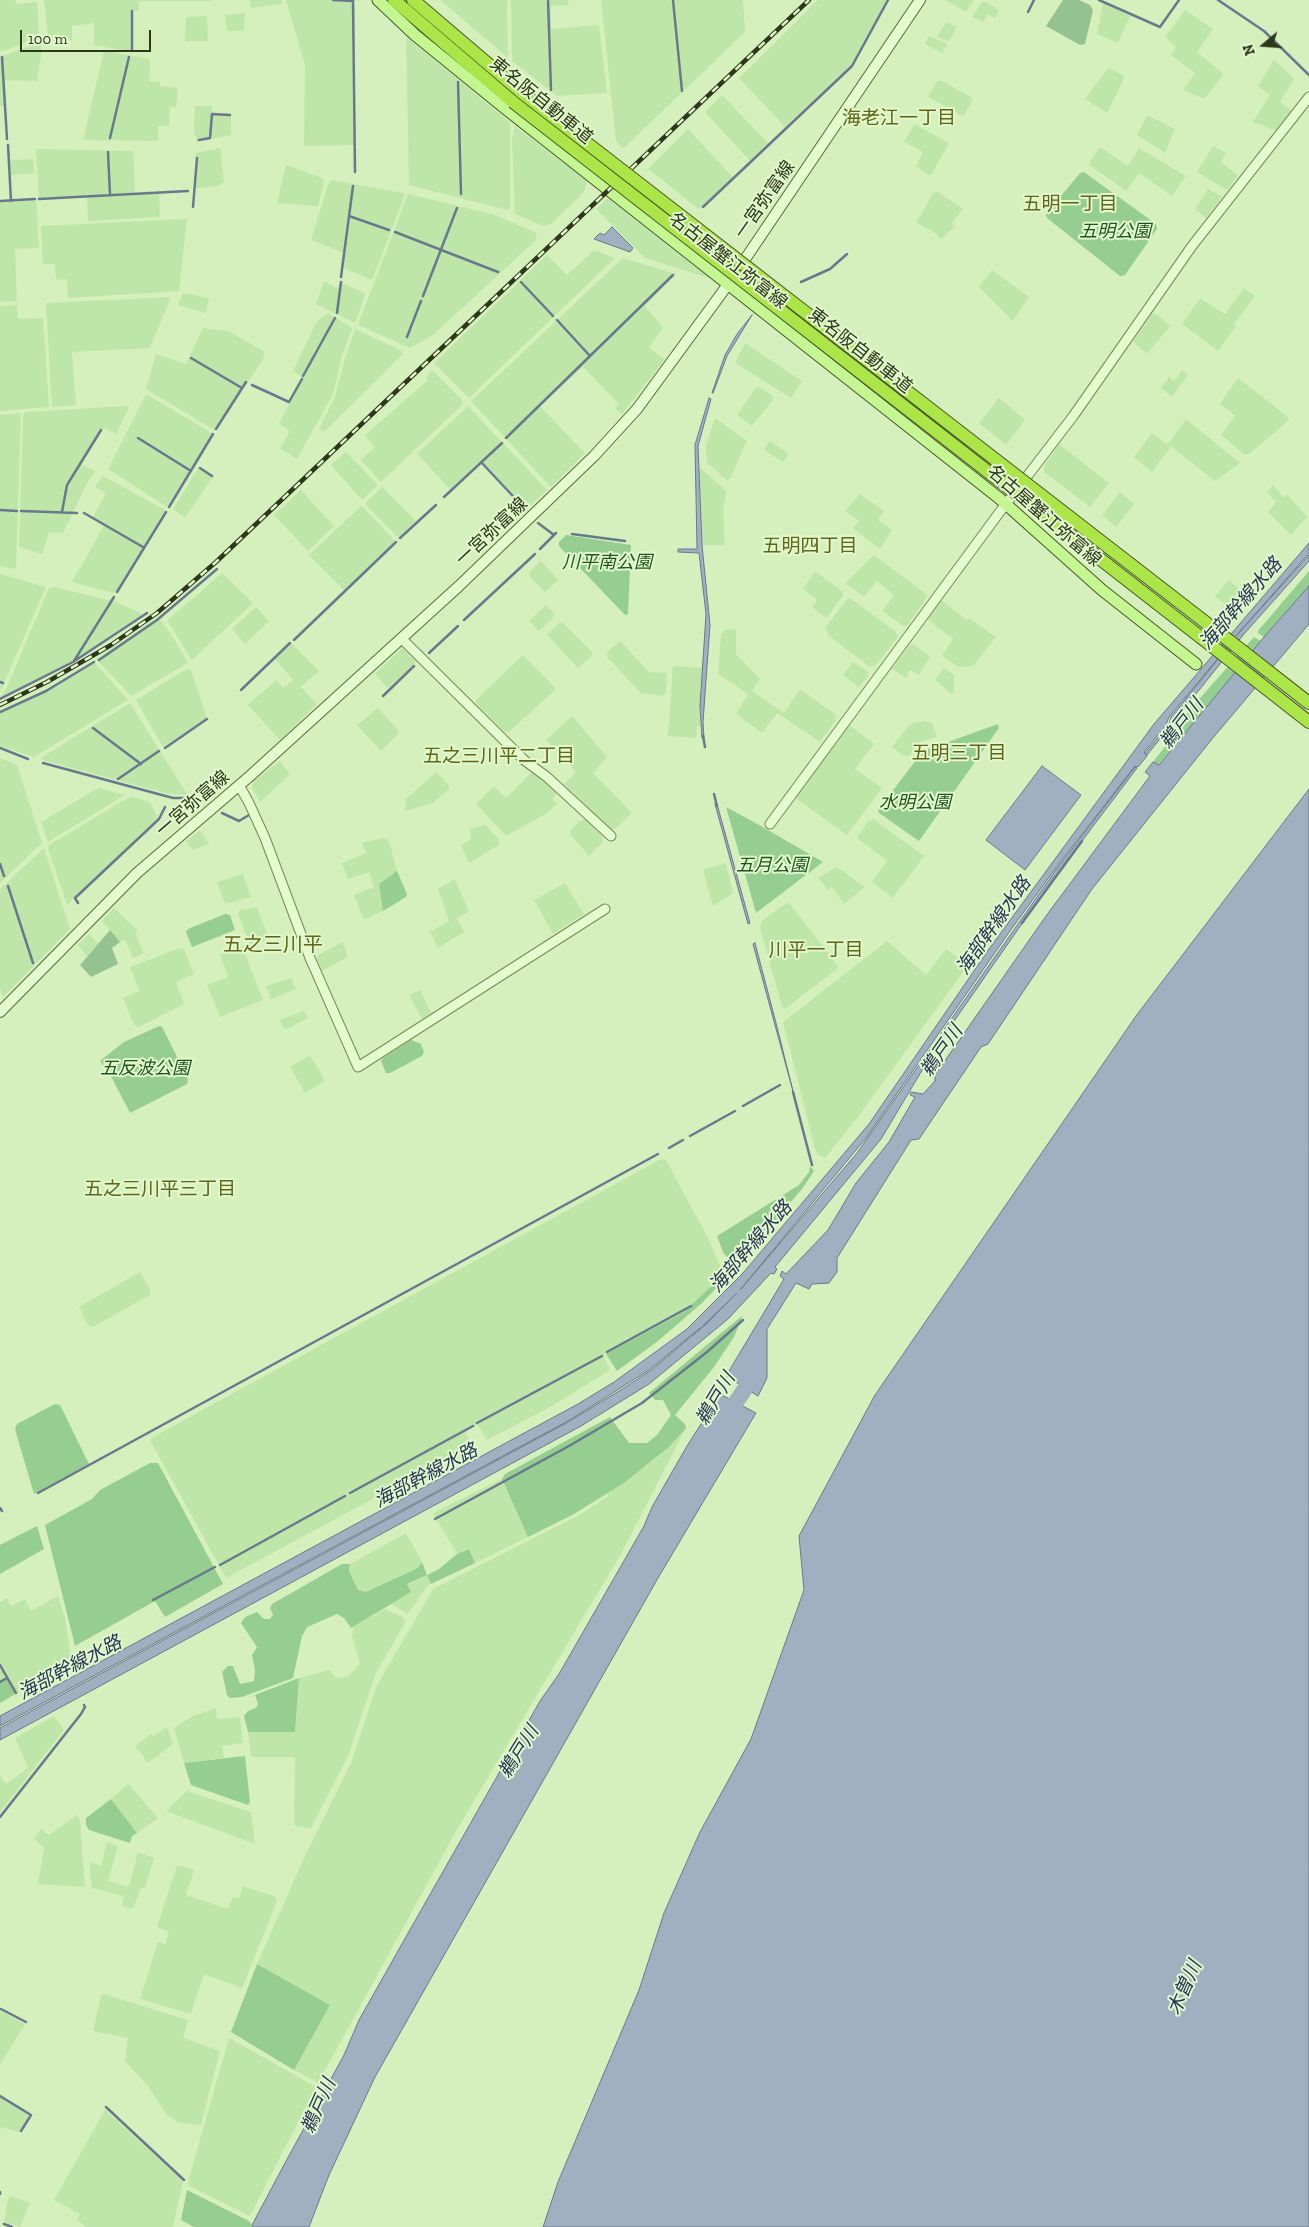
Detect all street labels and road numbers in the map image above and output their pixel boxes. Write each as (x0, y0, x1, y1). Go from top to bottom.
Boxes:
street label: 東名阪自動車道 (485, 53, 597, 149)
street label: 一宮弥富線 (730, 157, 800, 243)
street label: 名古屋蟹江弥富線 (665, 208, 791, 314)
street label: 東名阪自動車道 (804, 304, 916, 398)
street label: 名古屋蟹江弥富線 (983, 461, 1105, 571)
street label: 一宮弥富線 (452, 493, 532, 571)
street label: 一宮弥富線 (152, 766, 234, 842)

